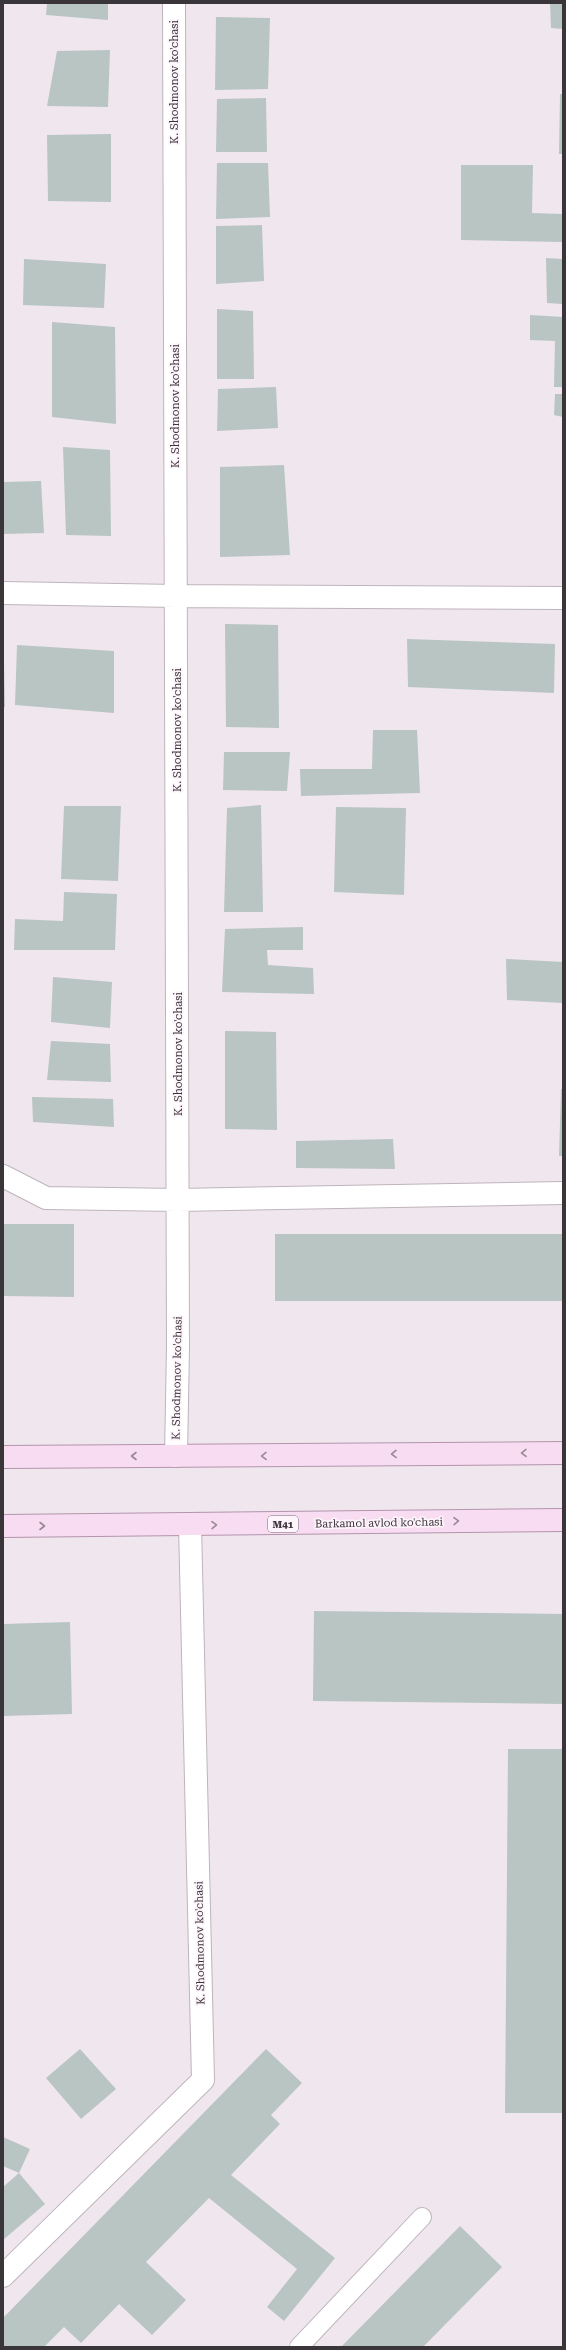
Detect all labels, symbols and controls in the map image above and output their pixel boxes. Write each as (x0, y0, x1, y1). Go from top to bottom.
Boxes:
street label: K. Shodmonov ko'chasi (168, 20, 181, 144)
street label: K. Shodmonov ko'chasi (169, 344, 182, 468)
street label: K. Shodmonov ko'chasi (171, 668, 184, 792)
street label: K. Shodmonov ko'chasi (172, 992, 185, 1116)
street label: K. Shodmonov ko'chasi (169, 1315, 185, 1440)
one-way arrow (521, 1449, 527, 1457)
one-way arrow (391, 1450, 397, 1458)
one-way arrow (131, 1452, 137, 1461)
one-way arrow (261, 1452, 267, 1460)
street label: Barkamol avlod ko'chasi (315, 1515, 444, 1531)
road number: M41 (268, 1516, 298, 1532)
one-way arrow (453, 1517, 459, 1526)
one-way arrow (211, 1521, 217, 1529)
one-way arrow (39, 1522, 45, 1530)
street label: K. Shodmonov ko'chasi (192, 1880, 208, 2005)

